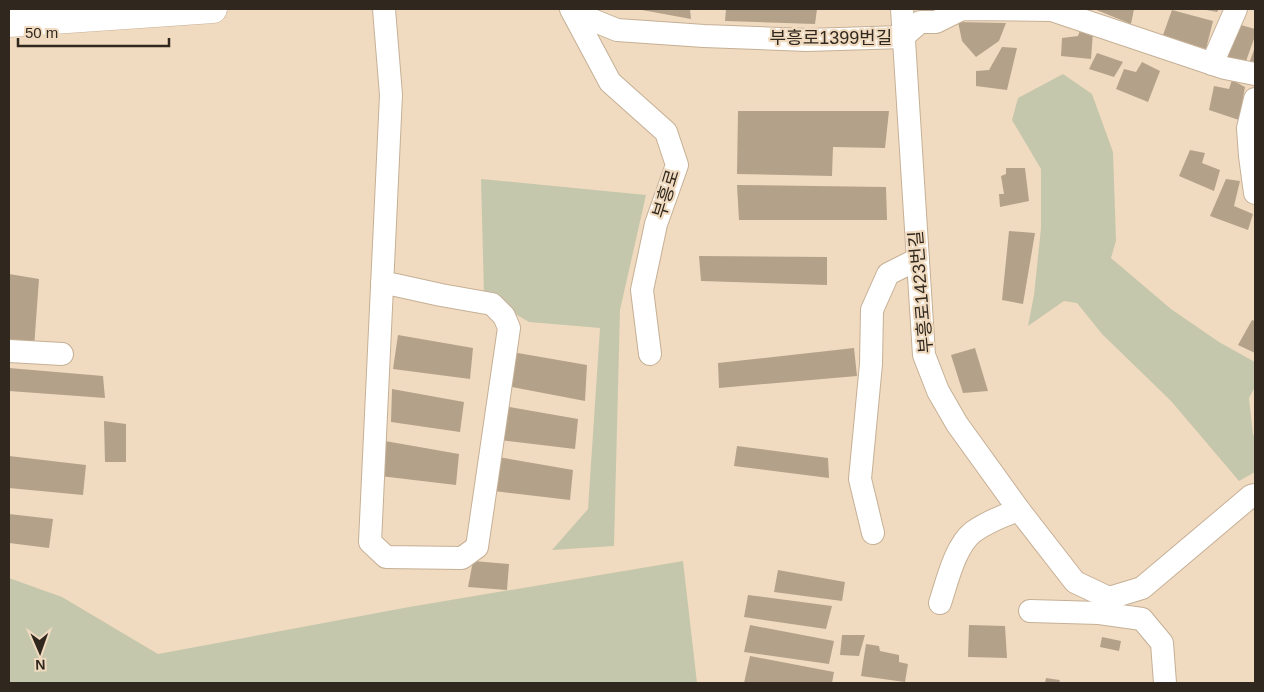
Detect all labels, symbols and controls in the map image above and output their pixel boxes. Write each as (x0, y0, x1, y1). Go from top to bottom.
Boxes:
scale bar (18, 15, 169, 47)
text: 50 m (25, 24, 58, 41)
street label: 부흥로1399번길 (770, 28, 892, 48)
street label: 부흥로 (649, 167, 683, 221)
street label: 부흥로1423번길 (906, 230, 936, 354)
north arrow (15, 627, 65, 677)
text: N (35, 657, 46, 673)

